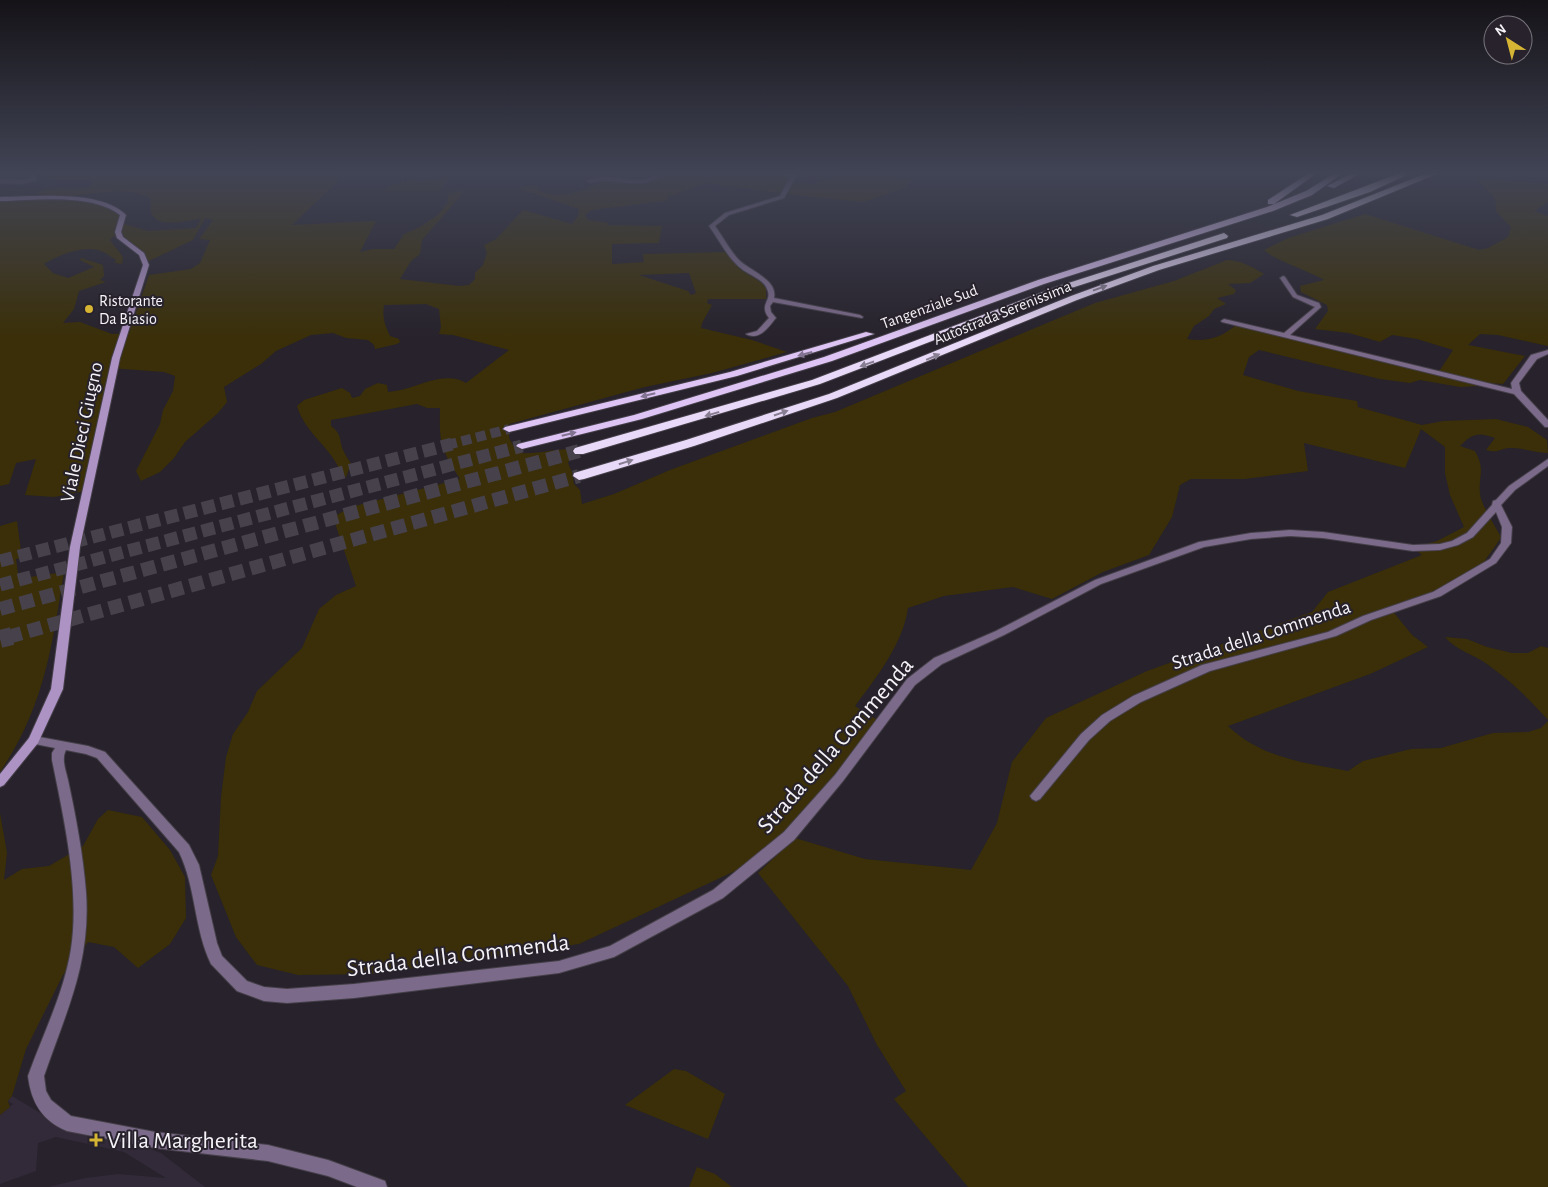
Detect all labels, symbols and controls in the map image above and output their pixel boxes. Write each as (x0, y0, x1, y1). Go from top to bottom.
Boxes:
north arrow (1483, 15, 1533, 65)
text: N (1493, 22, 1509, 39)
street label: Autostrada Serenissima (931, 278, 1073, 348)
street label: Tangenziale Sud (879, 282, 980, 332)
one-way arrow (1092, 284, 1107, 291)
place label: Ristorante Da Biasio (99, 293, 163, 327)
marker: Ristorante Da Biasio (83, 303, 95, 315)
one-way arrow (798, 350, 813, 358)
one-way arrow (926, 352, 940, 360)
street label: Viale Dieci Giugno (57, 360, 107, 504)
one-way arrow (859, 361, 874, 368)
one-way arrow (641, 391, 656, 399)
one-way arrow (774, 409, 789, 417)
one-way arrow (704, 410, 719, 418)
one-way arrow (561, 430, 576, 438)
one-way arrow (618, 458, 633, 466)
street label: Strada della Commenda (1169, 597, 1353, 673)
street label: Strada della Commenda (753, 653, 918, 838)
street label: Strada della Commenda (345, 930, 571, 982)
place label: Villa Margherita (107, 1129, 258, 1153)
marker: Villa Margherita (89, 1133, 103, 1147)

